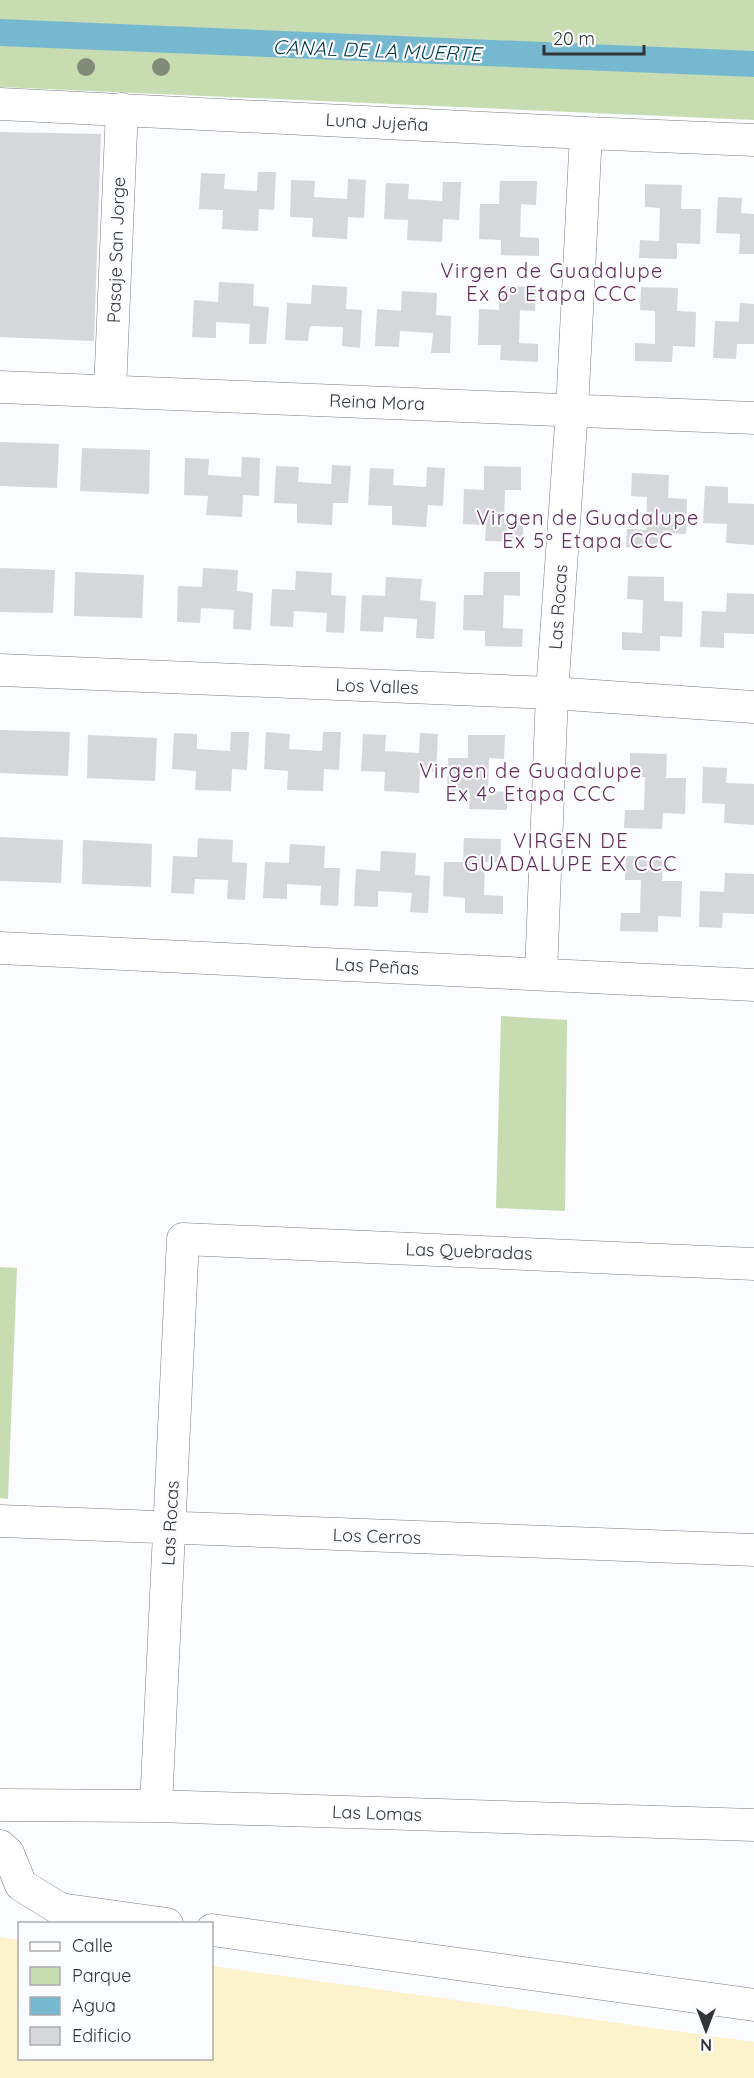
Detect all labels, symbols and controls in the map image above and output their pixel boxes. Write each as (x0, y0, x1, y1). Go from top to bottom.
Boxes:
scale bar (544, 18, 644, 56)
text: 20 m (553, 27, 595, 50)
water label: CANAL DE LA MUERTE (272, 34, 484, 66)
street label: Luna Jujeña (325, 108, 429, 136)
street label: Pasaje San Jorge (102, 177, 130, 323)
district label: Virgen de Guadalupe Ex 6º Etapa CCC (440, 258, 664, 306)
street label: Reina Mora (329, 389, 425, 415)
district label: Virgen de Guadalupe Ex 5º Etapa CCC (476, 505, 700, 553)
street label: Las Rocas (544, 564, 572, 650)
street label: Los Valles (335, 673, 419, 699)
district label: Virgen de Guadalupe Ex 4º Etapa CCC (419, 758, 643, 806)
district label: VIRGEN DE GUADALUPE EX CCC (464, 828, 678, 876)
street label: Las Peñas (334, 952, 420, 980)
street label: Las Quebradas (405, 1237, 533, 1265)
street label: Las Rocas (156, 1480, 184, 1566)
street label: Los Cerros (332, 1523, 422, 1549)
street label: Las Lomas (332, 1800, 422, 1826)
legend (18, 1922, 213, 2060)
text: Calle (72, 1934, 113, 1957)
text: Parque (72, 1964, 131, 1987)
text: Agua (72, 1994, 116, 2017)
north arrow (676, 2000, 736, 2060)
text: Edificio (72, 2024, 131, 2047)
text: N (700, 2035, 712, 2055)

